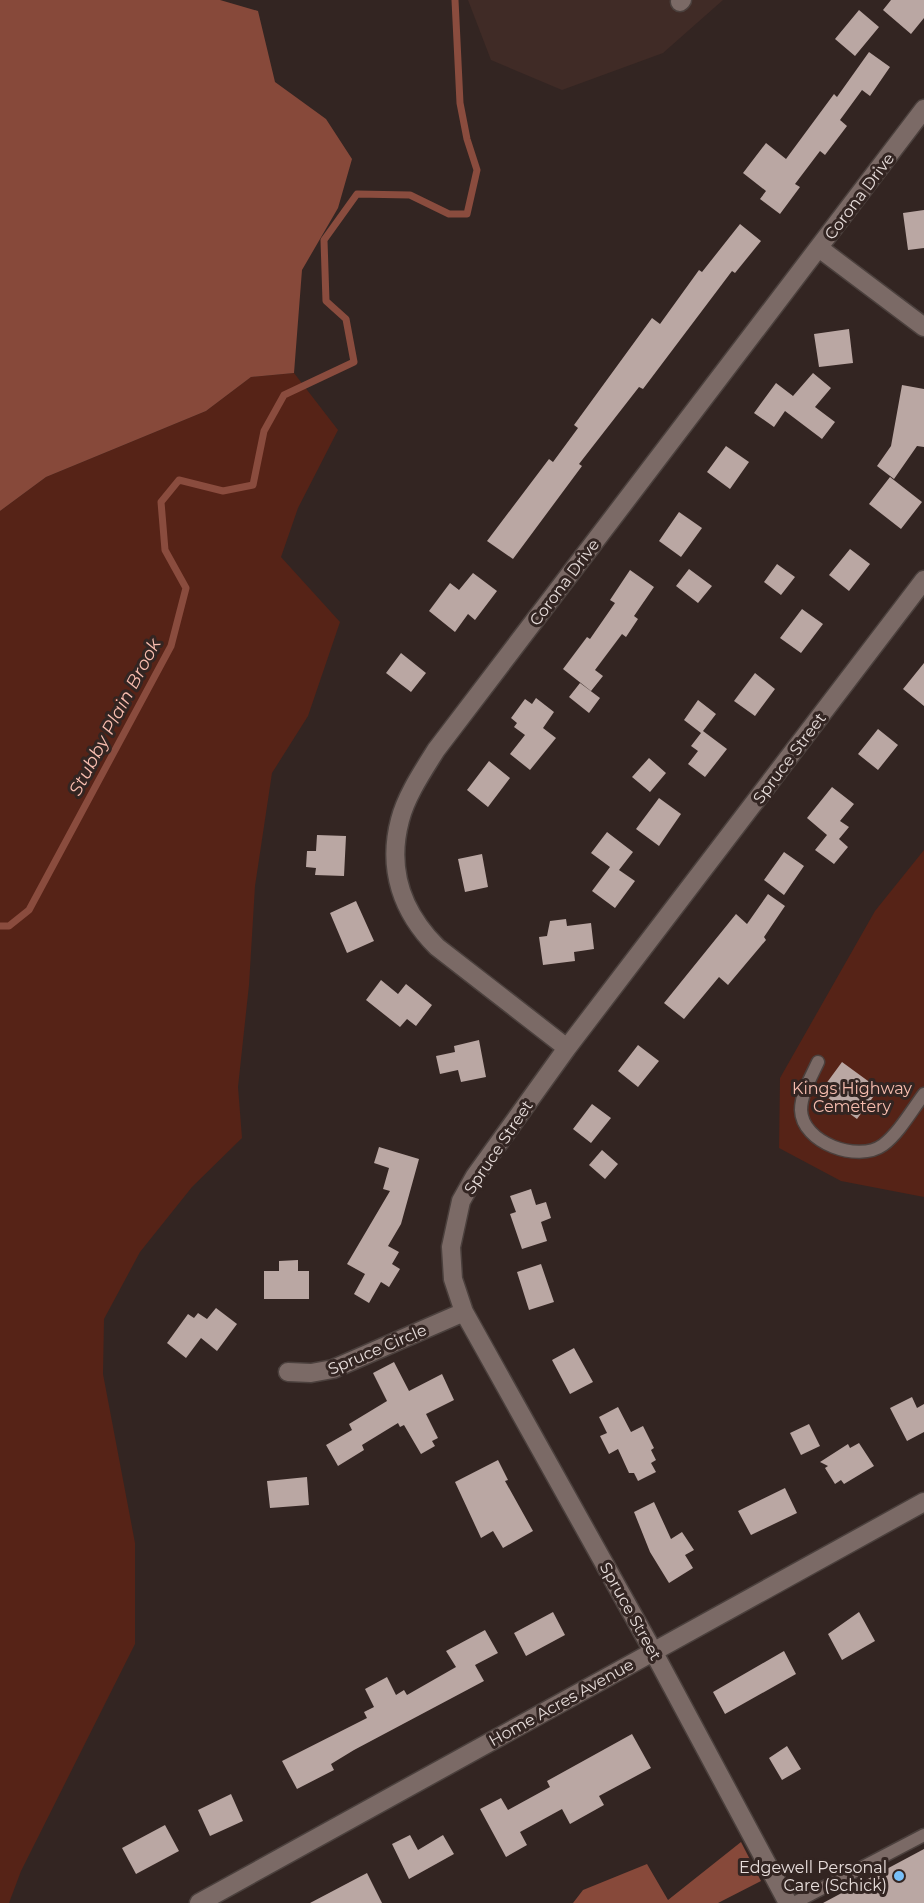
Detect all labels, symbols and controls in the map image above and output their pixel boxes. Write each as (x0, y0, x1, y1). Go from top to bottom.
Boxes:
street label: Corona Drive (821, 149, 898, 243)
street label: Corona Drive (526, 535, 603, 629)
water label: Stubby Plain Brook (64, 634, 166, 799)
street label: Spruce Street (749, 709, 830, 808)
park label: Kings Highway Cemetery (792, 1079, 912, 1116)
street label: Spruce Street (460, 1096, 537, 1198)
street label: Spruce Circle (325, 1320, 429, 1379)
street label: Spruce Street (596, 1559, 666, 1664)
street label: Home Acres Avenue (486, 1655, 637, 1750)
place label: Edgewell Personal Care (Schick) (739, 1858, 887, 1895)
marker: Edgewell Personal Care (Schick) (892, 1869, 906, 1883)

